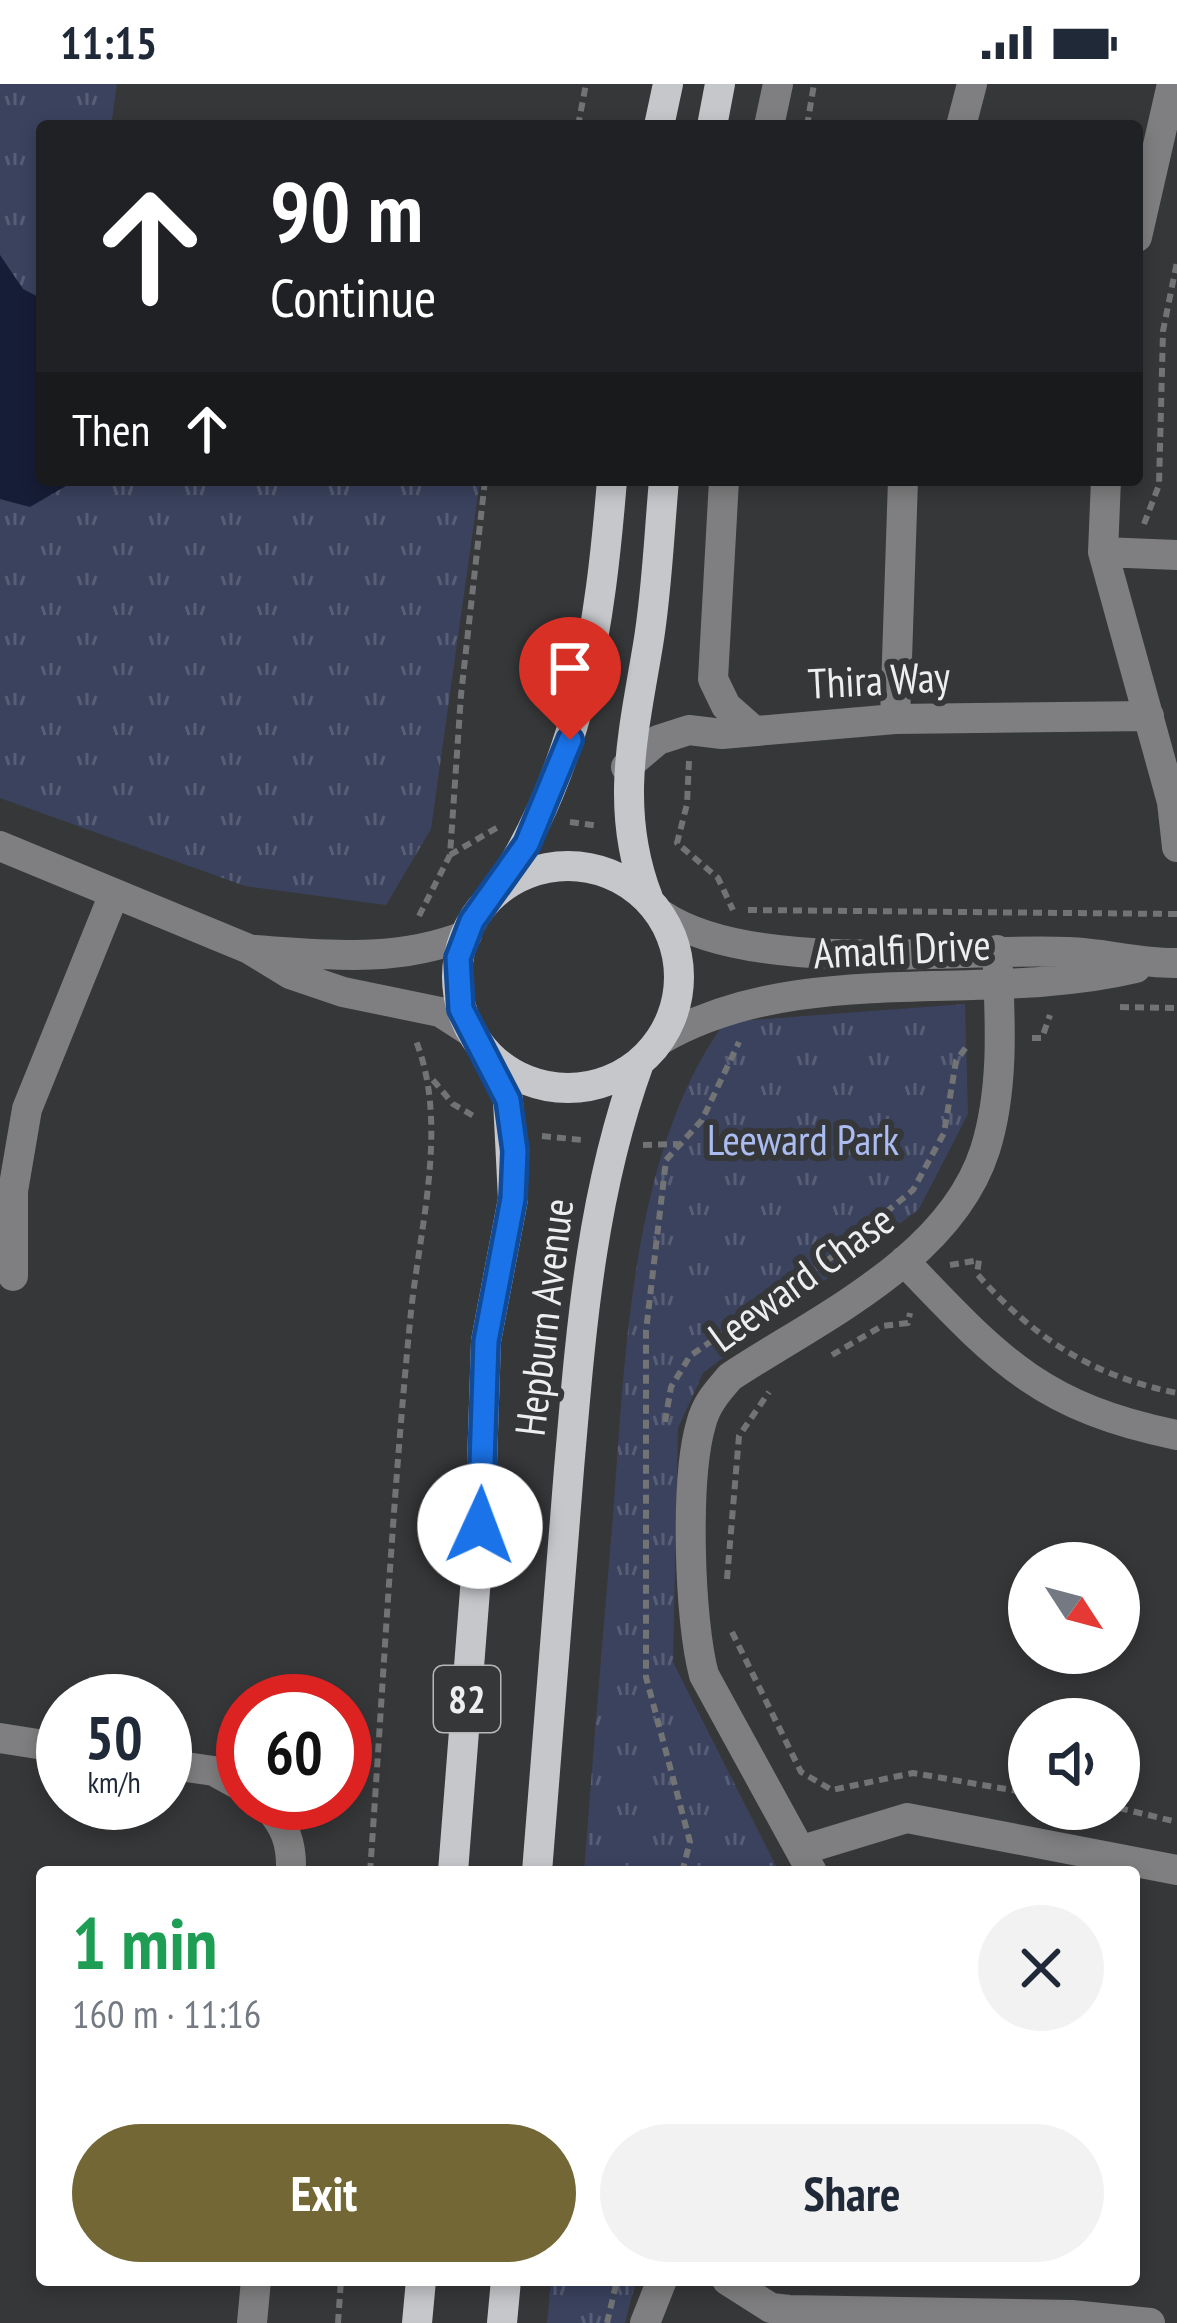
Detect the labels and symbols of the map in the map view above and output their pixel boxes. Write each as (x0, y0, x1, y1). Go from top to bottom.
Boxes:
pin (519, 617, 621, 740)
street label: Thira Way (806, 648, 952, 711)
street label: Amalfi Drive (812, 916, 992, 981)
park label: Leeward Park (707, 1112, 899, 1167)
street label: Leeward Chase (697, 1192, 904, 1363)
street label: Hepburn Avenue (502, 1195, 585, 1439)
position arrow (417, 1463, 543, 1589)
north arrow (1008, 1542, 1140, 1674)
road number: 82 (434, 1666, 500, 1732)
speed limit sign: 60 (216, 1674, 372, 1830)

